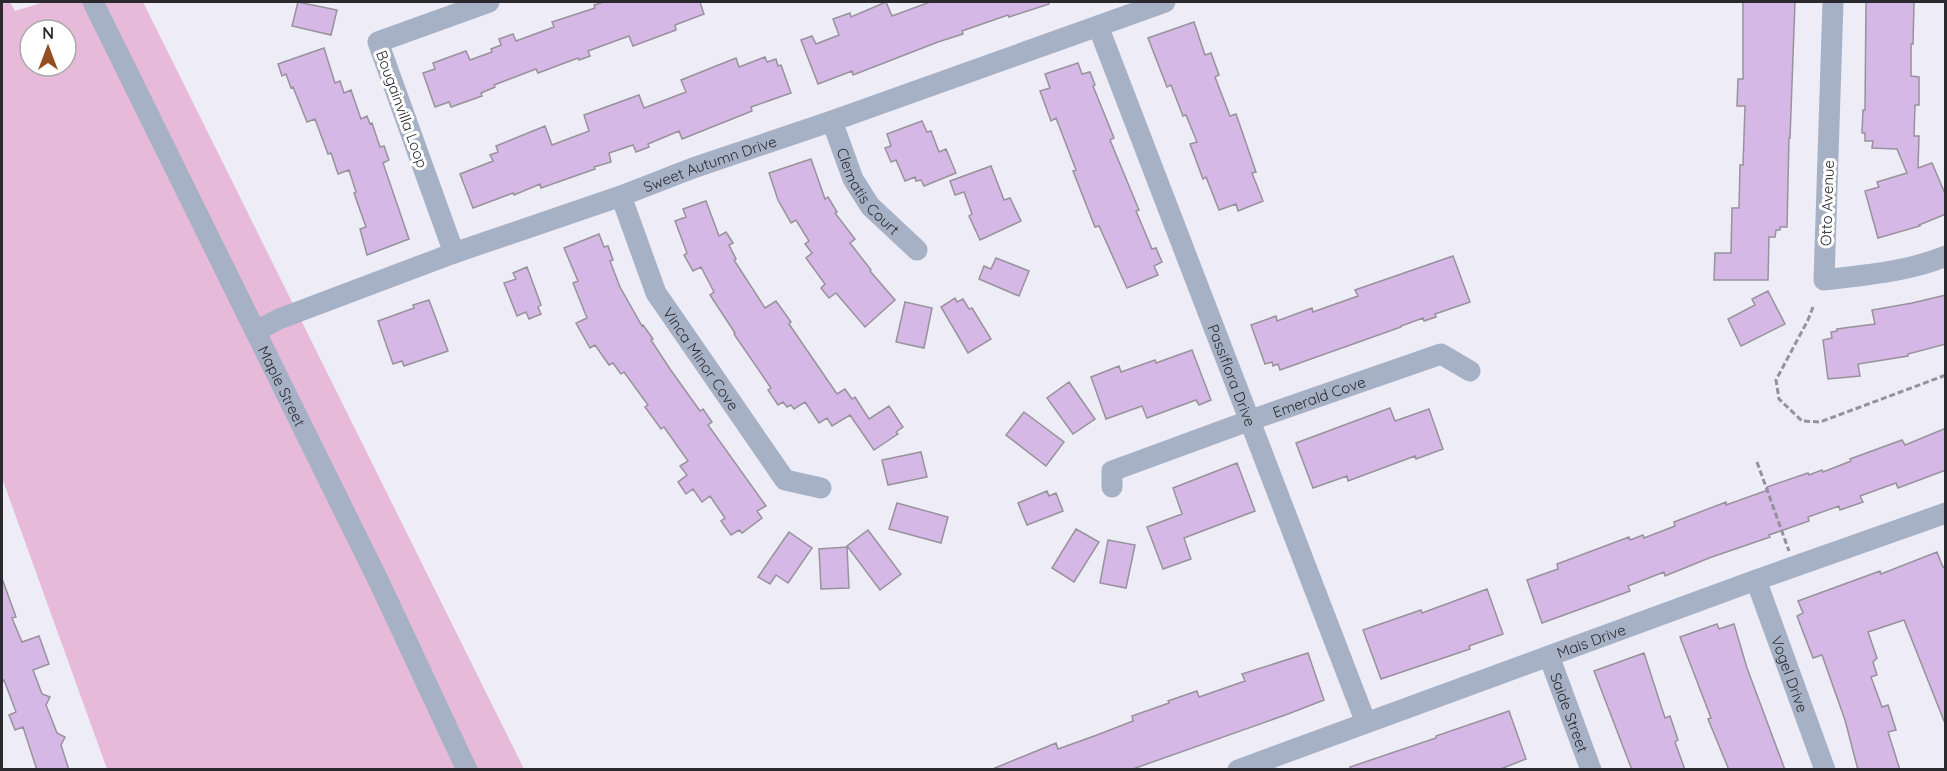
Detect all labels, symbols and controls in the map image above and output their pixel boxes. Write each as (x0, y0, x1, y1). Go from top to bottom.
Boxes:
north arrow (18, 18, 78, 78)
text: N (42, 23, 54, 43)
street label: Bougainvilla Loop (372, 48, 432, 170)
street label: Sweet Autumn Drive (640, 131, 779, 196)
street label: Clematis Court (833, 145, 904, 239)
street label: Otto Avenue (1816, 160, 1838, 246)
street label: Vinca Minor Cove (659, 303, 744, 414)
street label: Passiflora Drive (1204, 321, 1260, 429)
street label: Maple Street (254, 342, 310, 429)
street label: Emerald Cove (1270, 371, 1368, 421)
street label: Mais Drive (1554, 619, 1628, 662)
street label: Vogel Drive (1768, 633, 1813, 715)
street label: Saide Street (1546, 670, 1593, 755)

